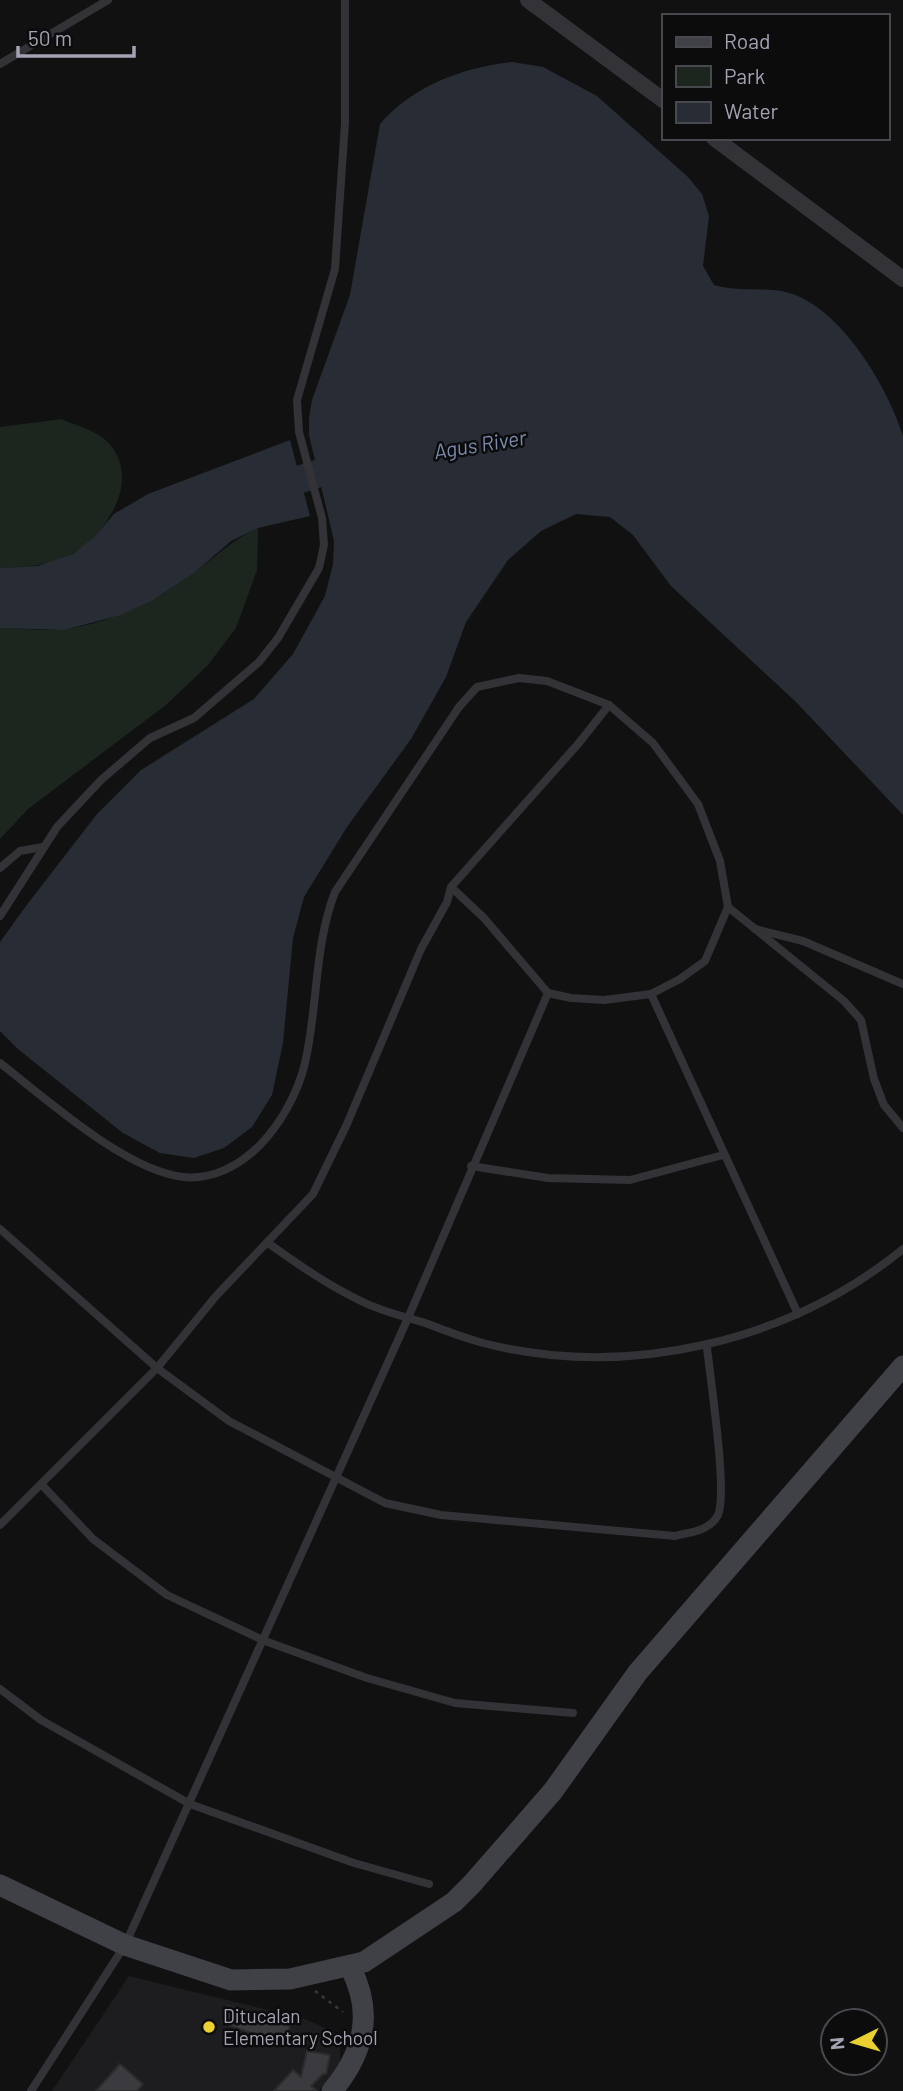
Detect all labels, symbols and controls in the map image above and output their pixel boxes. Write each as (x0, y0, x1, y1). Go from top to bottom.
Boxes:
scale bar (18, 14, 133, 58)
legend (662, 14, 889, 140)
text: 50 m (28, 25, 72, 50)
text: Road (724, 28, 770, 53)
text: Park (724, 63, 765, 88)
text: Water (724, 98, 779, 123)
water label: Agus River (432, 424, 528, 463)
place label: Ditucalan Elementary School (223, 2004, 378, 2049)
north arrow (819, 2007, 889, 2077)
marker: Ditucalan Elementary School (201, 2019, 217, 2035)
text: N (825, 2036, 849, 2051)

